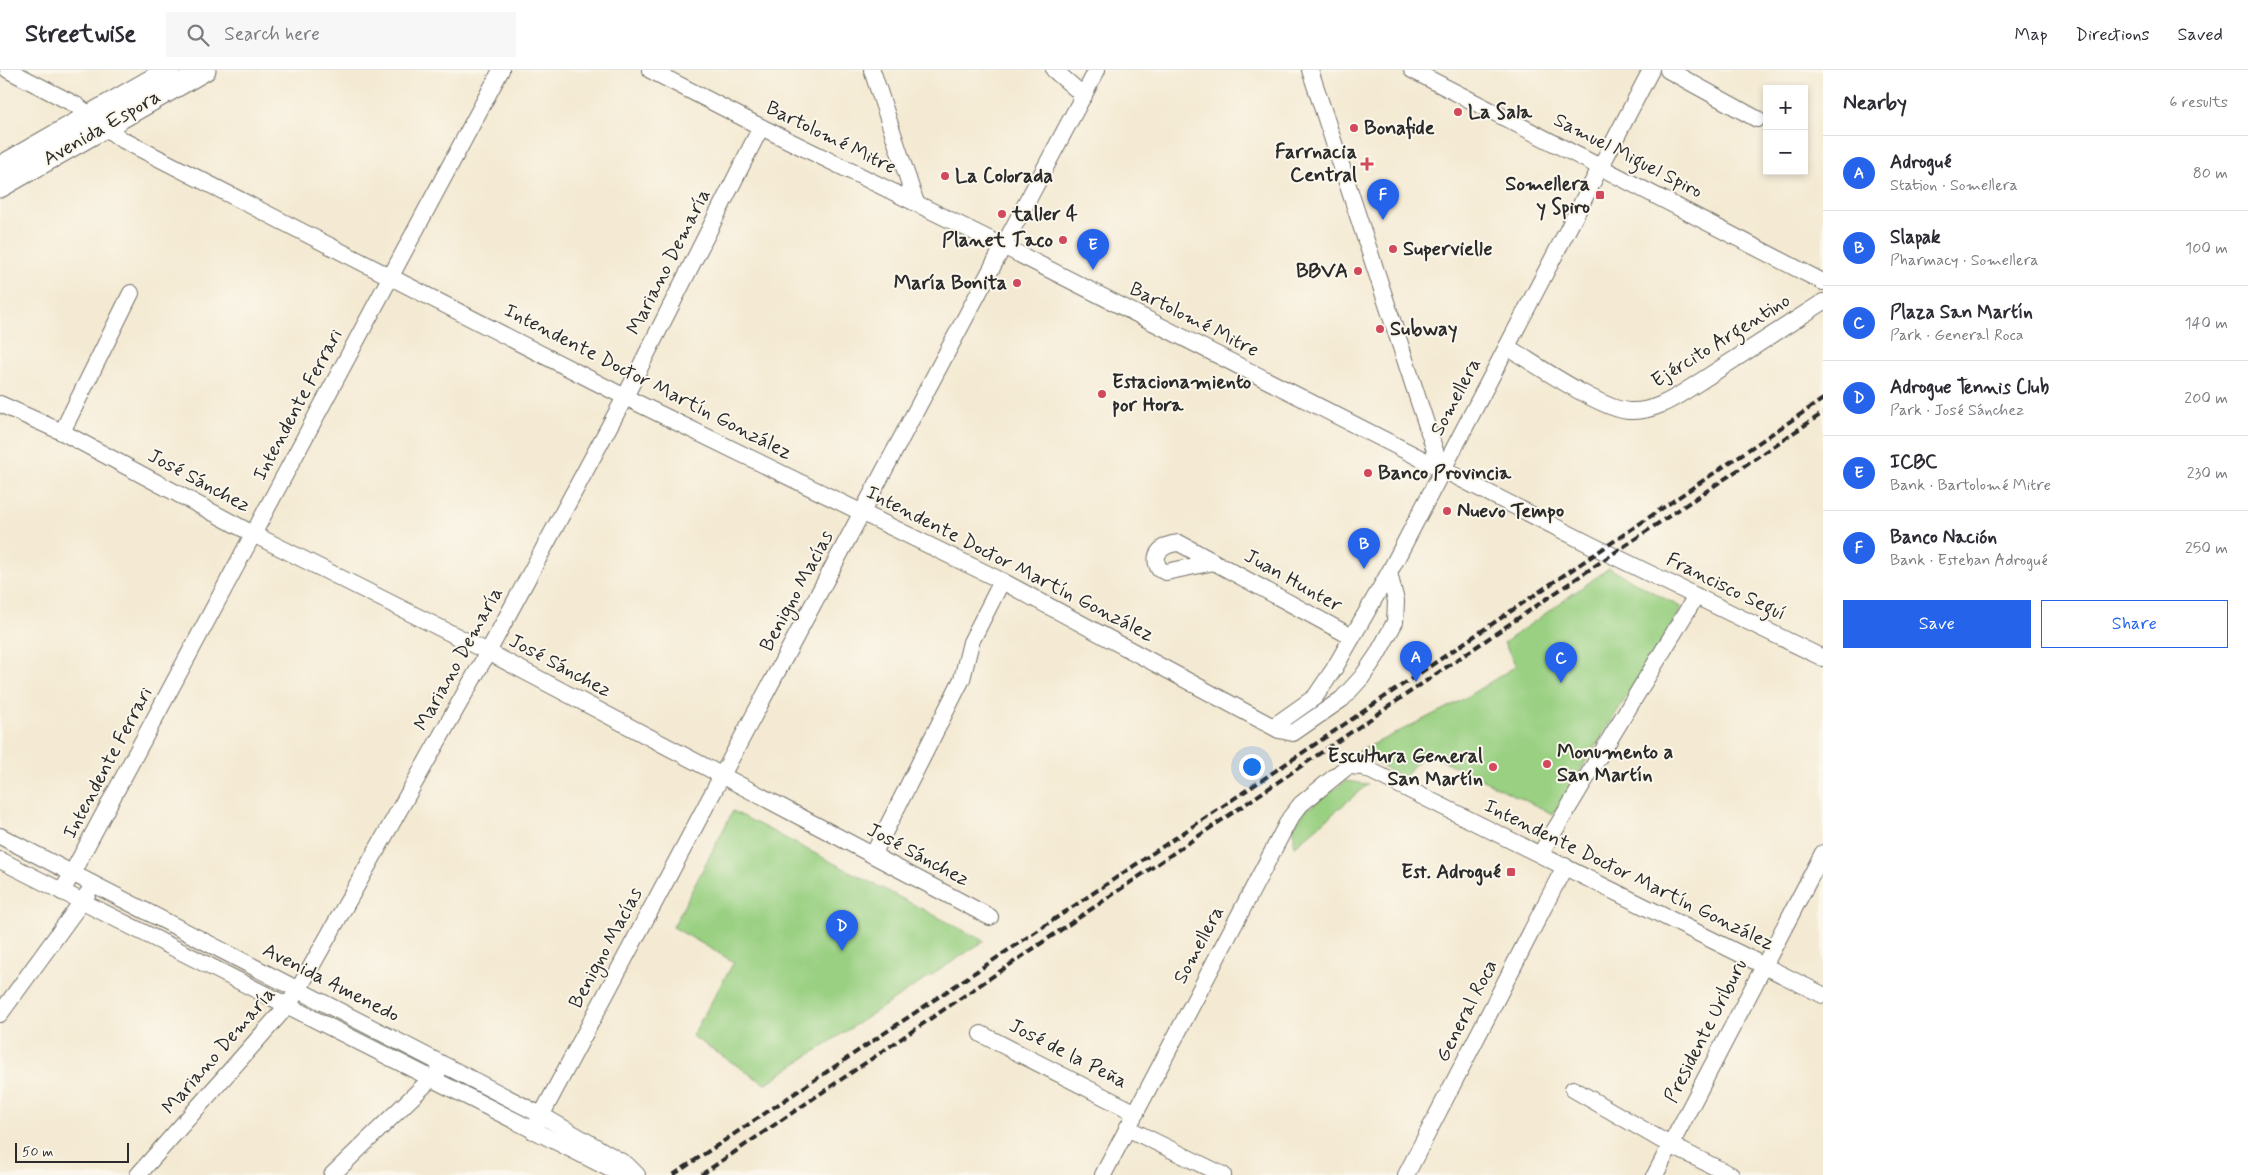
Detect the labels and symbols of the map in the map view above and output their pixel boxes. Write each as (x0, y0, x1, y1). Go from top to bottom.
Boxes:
street label: Avenida Espora (38, 83, 166, 173)
street label: Bartolomé Mitre (761, 95, 901, 181)
place label: La Sala (1468, 99, 1533, 126)
marker: La Sala (1452, 106, 1464, 118)
street label: Samuel Miguel Spiro (1548, 107, 1707, 207)
place label: Bonafide (1364, 115, 1435, 142)
marker: Bonafide (1348, 122, 1360, 134)
place label: Farrnacia Central (1275, 139, 1357, 189)
marker: Farrnacia Central (1361, 158, 1373, 170)
place label: La Colorada (955, 163, 1053, 190)
marker: La Colorada (939, 170, 951, 182)
place label: Somellera y Spiro (1505, 171, 1590, 221)
pin: F (1367, 179, 1399, 220)
street label: Mariano Demaría (620, 184, 718, 340)
marker: Somellera y Spiro (1594, 189, 1606, 201)
place label: taller 4 (1011, 201, 1078, 228)
marker: taller 4 (996, 208, 1008, 220)
place label: Planet Taco (942, 227, 1053, 254)
pin: E (1077, 229, 1109, 270)
marker: Planet Taco (1057, 234, 1069, 246)
place label: Supervielle (1403, 236, 1492, 263)
marker: Supervielle (1387, 243, 1399, 255)
place label: BBVA (1296, 258, 1348, 285)
marker: BBVA (1352, 265, 1364, 277)
place label: María Bonita (894, 270, 1007, 297)
street label: Bartolomé Mitre (1125, 276, 1263, 364)
marker: María Bonita (1011, 277, 1023, 289)
street label: Ejército Argentino (1646, 287, 1797, 396)
street label: Intendente Doctor Martín González (499, 297, 797, 467)
place label: Subway (1390, 316, 1457, 343)
marker: Subway (1374, 323, 1386, 335)
street label: Intendente Ferrari (247, 324, 349, 486)
street label: Somellera (1424, 353, 1488, 441)
place label: Estacionamiento por Hora (1112, 369, 1252, 419)
marker: Estacionamiento por Hora (1096, 388, 1108, 400)
street label: José Sánchez (143, 443, 255, 519)
place label: Banco Provincia (1378, 460, 1512, 487)
marker: Banco Provincia (1362, 467, 1374, 479)
street label: Intendente Doctor Martín González (861, 479, 1159, 649)
place label: Nuevo Tempo (1457, 498, 1564, 525)
marker: Nuevo Tempo (1441, 505, 1453, 517)
street label: Benigno Macías (754, 526, 841, 657)
pin: B (1348, 528, 1380, 569)
street label: Juan Hunter (1239, 543, 1347, 619)
street label: Francisco Seguí (1661, 546, 1790, 629)
street label: Mariano Demaría (408, 582, 510, 736)
street label: José Sánchez (504, 628, 616, 704)
pin: A (1400, 641, 1432, 682)
pin: C (1545, 642, 1577, 683)
street label: Intendente Ferrari (57, 682, 159, 844)
place label: Monumento a San Martín (1557, 739, 1673, 789)
place label: Escultura General San Martín (1327, 743, 1483, 793)
your location (1239, 754, 1265, 780)
marker: Monumento a San Martín (1541, 758, 1553, 770)
marker: Escultura General San Martín (1487, 761, 1499, 773)
street label: Intendente Doctor Martín González (1479, 793, 1779, 957)
street label: José Sánchez (862, 817, 974, 893)
place label: Est. Adrogué (1401, 859, 1501, 886)
marker: Est. Adrogué (1505, 866, 1517, 878)
street label: Benigno Macías (563, 883, 650, 1014)
street label: Somellera (1167, 901, 1231, 989)
pin: D (826, 910, 858, 951)
street label: Avenida Amenedo (258, 937, 404, 1029)
street label: Presidente Uriburu (1658, 954, 1754, 1108)
street label: General Roca (1430, 955, 1504, 1067)
street label: Mariano Demaría (156, 982, 282, 1120)
street label: José de la Peña (1004, 1013, 1132, 1095)
scale bar (15, 1140, 129, 1163)

